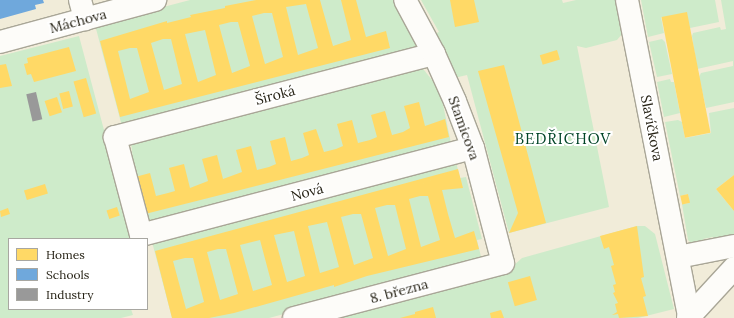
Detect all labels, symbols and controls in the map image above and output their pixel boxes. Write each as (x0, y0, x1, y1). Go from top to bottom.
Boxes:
street label: Máchova (48, 5, 108, 37)
street label: Široká (253, 82, 297, 108)
street label: Stamicova (445, 94, 483, 162)
street label: Slavíčkova (637, 94, 667, 162)
district label: BEDŘICHOV (515, 130, 611, 148)
street label: Nová (289, 180, 325, 204)
legend (8, 238, 148, 310)
text: Homes (46, 247, 85, 262)
text: Schools (46, 267, 89, 282)
street label: 8. března (368, 275, 430, 307)
text: Industry (46, 287, 93, 302)

